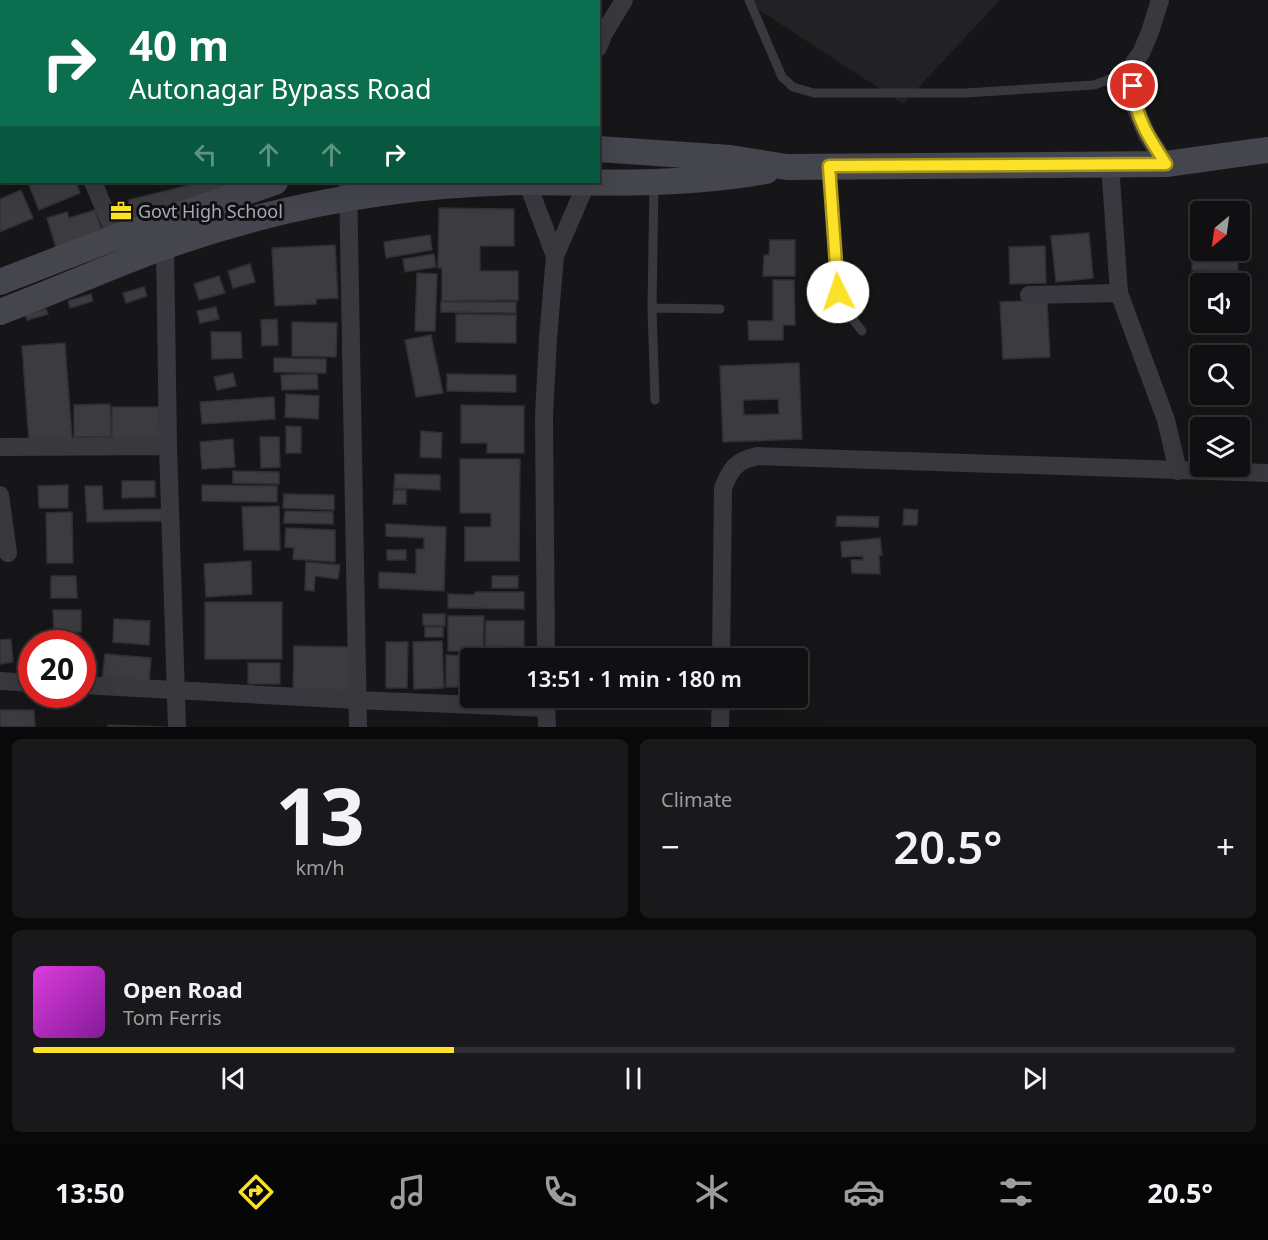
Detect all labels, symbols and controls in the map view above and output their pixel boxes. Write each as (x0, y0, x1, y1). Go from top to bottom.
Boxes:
text: 40 m (129, 16, 229, 73)
icon: right (30, 24, 108, 102)
pin (1107, 60, 1158, 111)
icon: arrive (1116, 69, 1149, 102)
text: Autonagar Bypass Road (129, 70, 432, 107)
icon: left (189, 138, 222, 171)
icon: ahead (252, 138, 285, 171)
icon: ahead (315, 138, 348, 171)
icon: right (378, 138, 411, 171)
office icon: Govt High School (109, 199, 133, 223)
place label: Govt High School (138, 199, 283, 223)
north arrow (1190, 201, 1250, 261)
map controls (1190, 201, 1250, 477)
position arrow (806, 260, 870, 324)
button: sound (1190, 273, 1250, 333)
button: search (1190, 345, 1250, 405)
button: layers (1190, 417, 1250, 477)
speed limit sign: 20 (18, 630, 96, 708)
text: 13:51 · 1 min · 180 m (526, 663, 742, 693)
text: 13 (275, 762, 365, 868)
text: Climate (661, 786, 732, 813)
text: 20.5° (894, 816, 1002, 877)
text: − (661, 824, 680, 869)
text: + (1216, 824, 1235, 869)
text: km/h (295, 854, 345, 881)
text: Open Road (123, 974, 243, 1004)
text: Tom Ferris (123, 1004, 222, 1031)
icon: previous (217, 1062, 250, 1095)
icon: pause (617, 1062, 650, 1095)
icon: next (1018, 1062, 1051, 1095)
icon: directions (235, 1171, 277, 1213)
icon: music (387, 1171, 429, 1213)
icon: phone (539, 1171, 581, 1213)
icon: climate (691, 1171, 733, 1213)
icon: car (843, 1171, 885, 1213)
icon: filters (995, 1171, 1037, 1213)
text: 13:50 (55, 1174, 124, 1211)
text: 20.5° (1148, 1174, 1213, 1211)

